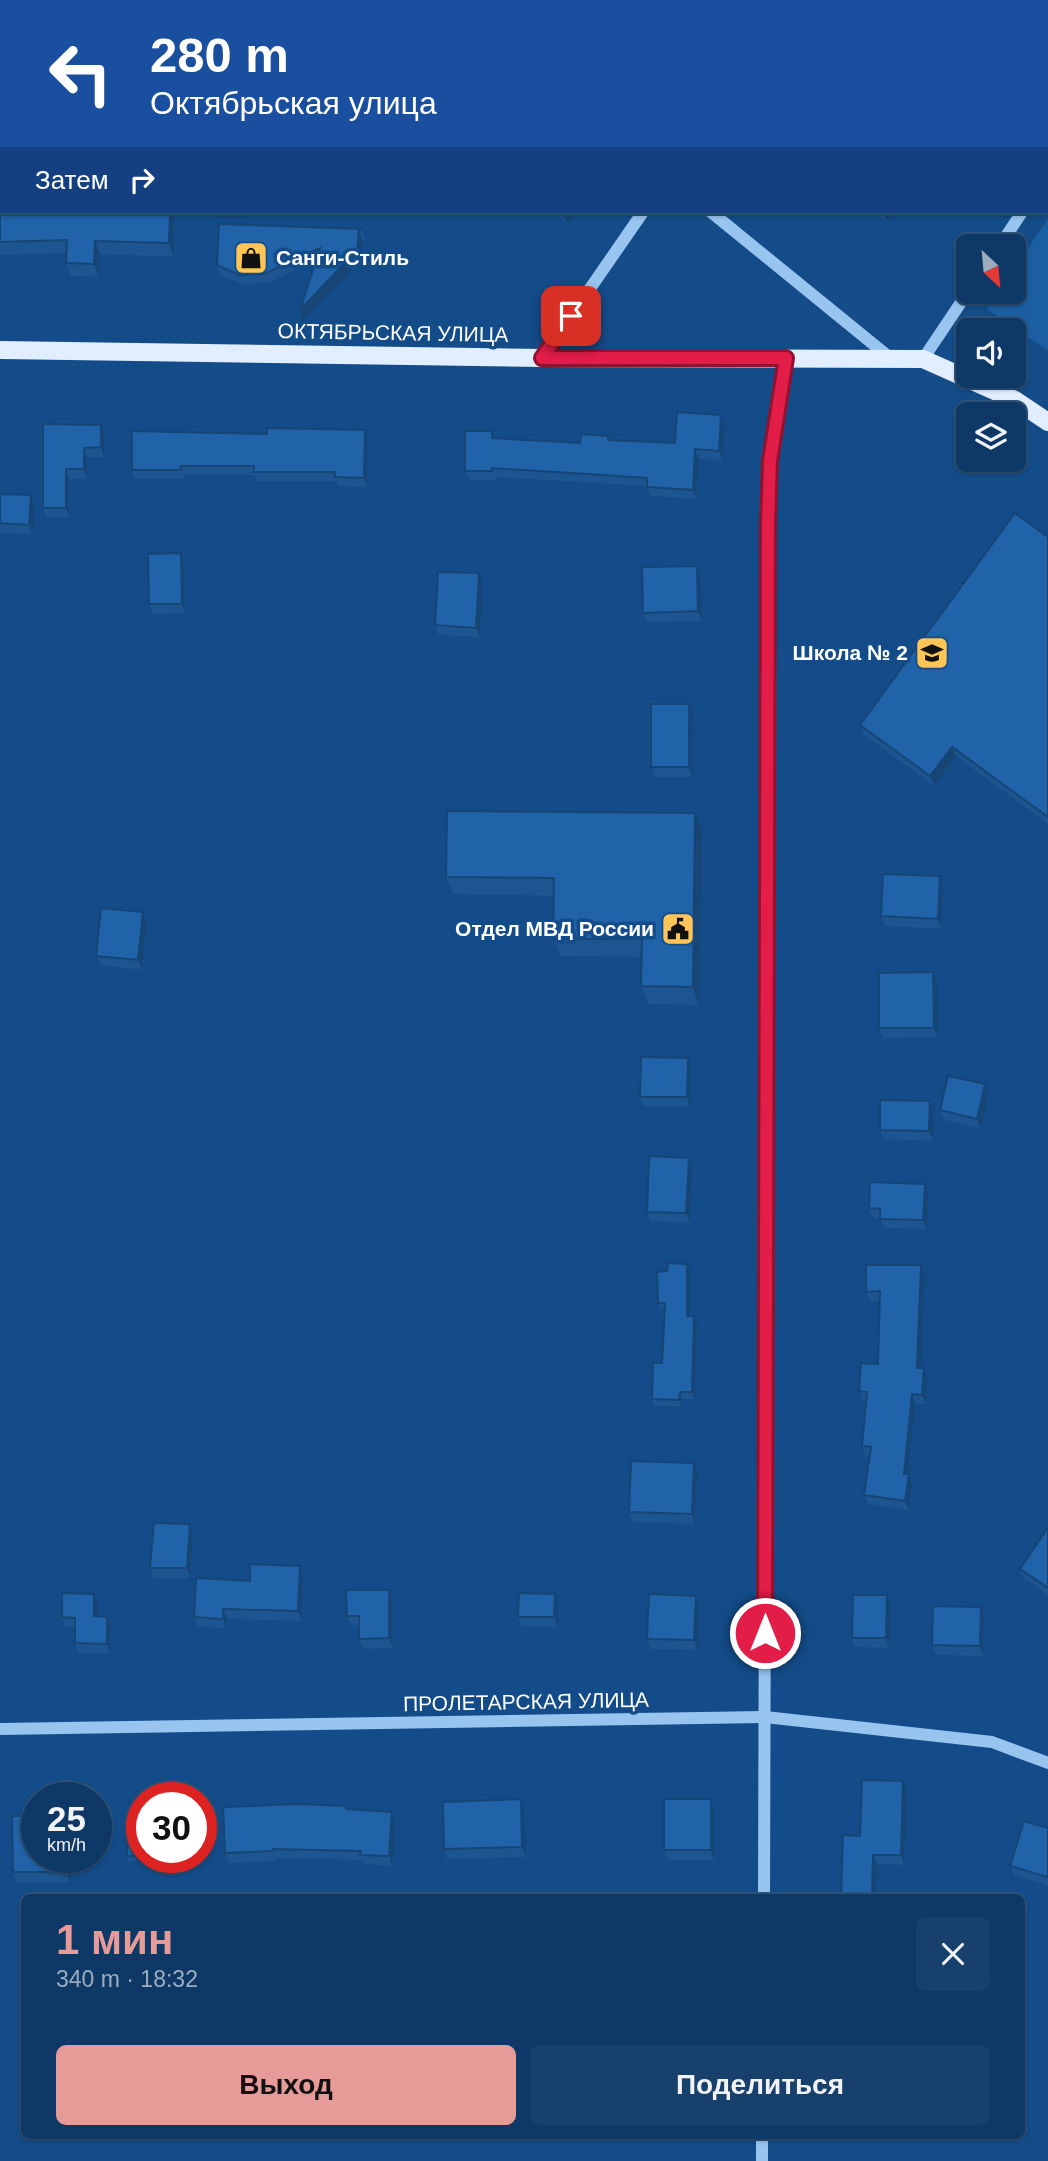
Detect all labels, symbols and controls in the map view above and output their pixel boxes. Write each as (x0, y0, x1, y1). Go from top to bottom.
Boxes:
icon: left (35, 28, 126, 119)
text: 280 m (150, 28, 289, 82)
text: Октябрьская улица (150, 85, 437, 121)
icon: right (123, 161, 161, 199)
text: Затем (35, 165, 109, 195)
north arrow (956, 234, 1026, 304)
map controls (956, 234, 1026, 472)
shop icon: Санги-Стиль (232, 239, 270, 277)
place label: Санги-Стиль (276, 246, 409, 269)
pin (541, 286, 601, 346)
icon: arrive (552, 297, 590, 335)
button: sound (956, 318, 1026, 388)
street label: ОКТЯБРЬСКАЯ УЛИЦА (277, 319, 509, 346)
button: layers (956, 402, 1026, 472)
school or university icon: Школа № 2 (913, 634, 951, 672)
place label: Школа № 2 (793, 641, 908, 664)
public building icon: Отдел МВД России (659, 910, 697, 948)
place label: Отдел МВД России (455, 917, 654, 940)
position arrow (728, 1596, 802, 1670)
street label: ПРОЛЕТАРСКАЯ УЛИЦА (403, 1688, 649, 1715)
speed limit sign: 30 (126, 1782, 217, 1873)
text: 25 (47, 1799, 86, 1838)
text: km/h (47, 1835, 86, 1855)
text: 1 мин (56, 1916, 173, 1963)
button: close (916, 1917, 990, 1991)
text: 340 m · 18:32 (56, 1966, 198, 1992)
button: Выход (56, 2045, 516, 2125)
button: Поделиться (530, 2045, 990, 2125)

